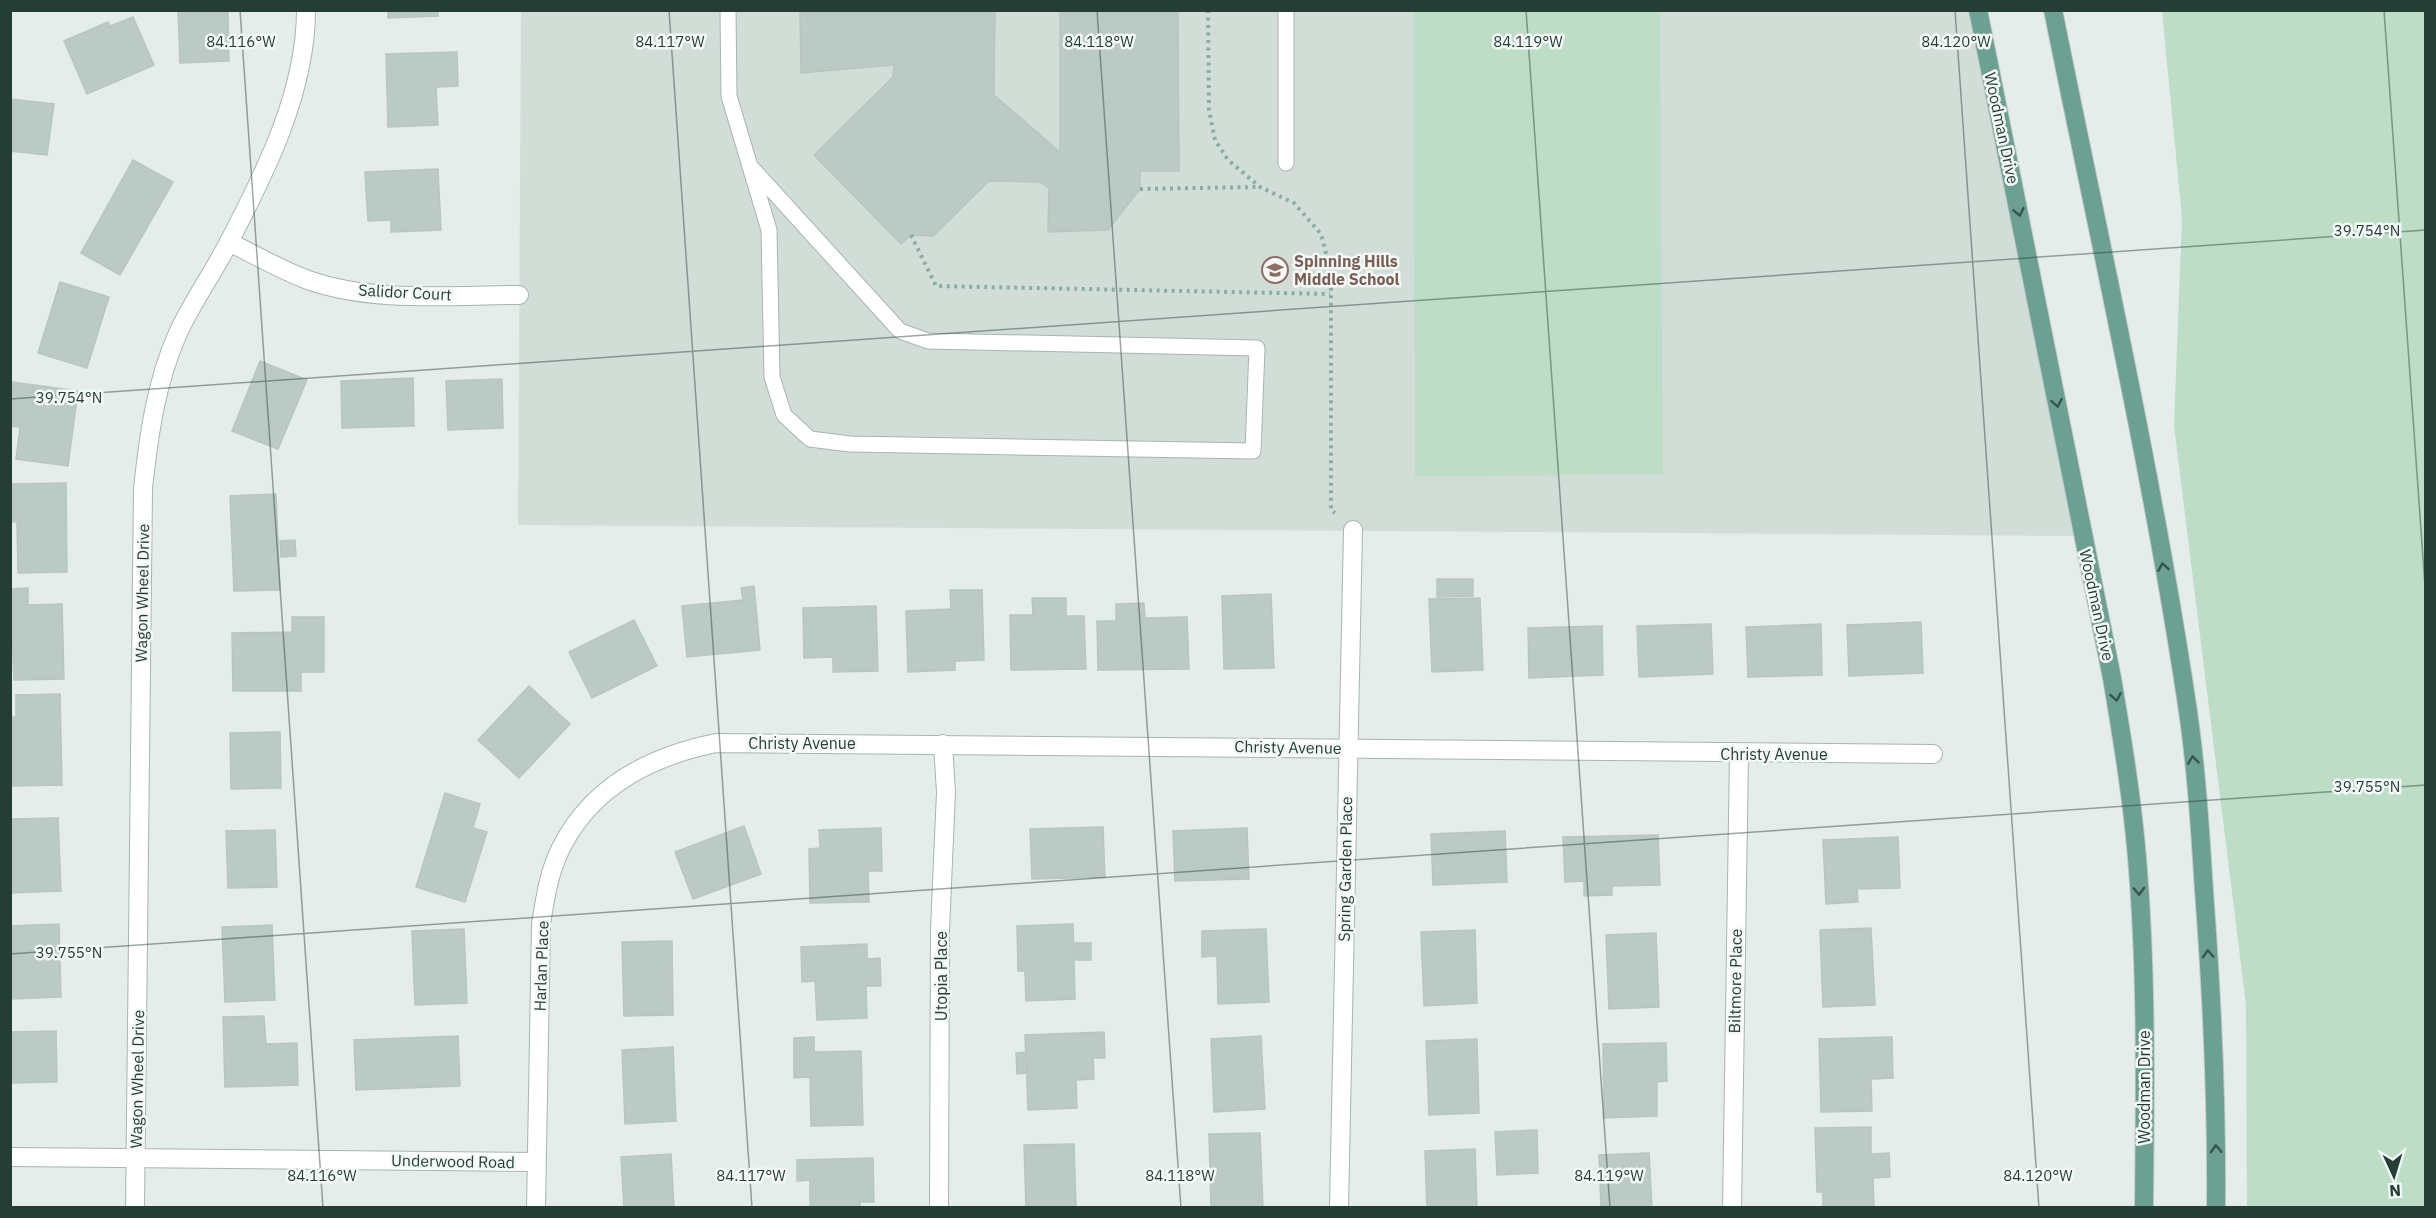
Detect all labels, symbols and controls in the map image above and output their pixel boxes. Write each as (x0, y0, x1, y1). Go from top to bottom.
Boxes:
text: 84.116°W (206, 32, 276, 51)
text: 84.117°W (635, 32, 705, 51)
text: 84.118°W (1064, 32, 1134, 51)
text: 84.119°W (1493, 32, 1563, 51)
text: 84.120°W (1921, 32, 1991, 51)
street label: Woodman Drive (1980, 70, 2024, 186)
one-way arrow (2012, 207, 2025, 217)
text: 39.754°N (2334, 221, 2400, 240)
place label: Spinning Hills Middle School (1294, 251, 1400, 289)
school or university icon: Spinning Hills Middle School (1260, 255, 1290, 285)
street label: Salidor Court (358, 280, 452, 304)
text: 39.754°N (36, 388, 102, 407)
one-way arrow (2050, 398, 2063, 408)
street label: Wagon Wheel Drive (131, 523, 153, 663)
street label: Woodman Drive (2075, 547, 2119, 663)
one-way arrow (2158, 562, 2170, 572)
one-way arrow (2109, 693, 2121, 702)
street label: Christy Avenue (748, 733, 856, 753)
street label: Christy Avenue (1234, 736, 1342, 758)
street label: Christy Avenue (1720, 744, 1828, 764)
one-way arrow (2187, 755, 2200, 764)
text: 39.755°N (2334, 777, 2400, 796)
street label: Spring Garden Place (1334, 796, 1356, 942)
one-way arrow (2132, 886, 2145, 895)
street label: Harlan Place (529, 920, 553, 1012)
street label: Biltmore Place (1724, 928, 1746, 1034)
street label: Utopia Place (931, 931, 951, 1021)
text: 39.755°N (36, 943, 102, 962)
one-way arrow (2202, 950, 2215, 959)
street label: Wagon Wheel Drive (126, 1009, 148, 1149)
street label: Woodman Drive (2134, 1030, 2154, 1144)
one-way arrow (2210, 1145, 2222, 1154)
north arrow (2364, 1146, 2424, 1206)
street label: Underwood Road (391, 1150, 515, 1172)
text: 84.116°W (287, 1166, 357, 1185)
text: 84.117°W (716, 1166, 786, 1185)
text: 84.118°W (1145, 1166, 1215, 1185)
text: 84.119°W (1574, 1166, 1644, 1185)
text: 84.120°W (2003, 1166, 2073, 1185)
text: N (2389, 1181, 2402, 1201)

